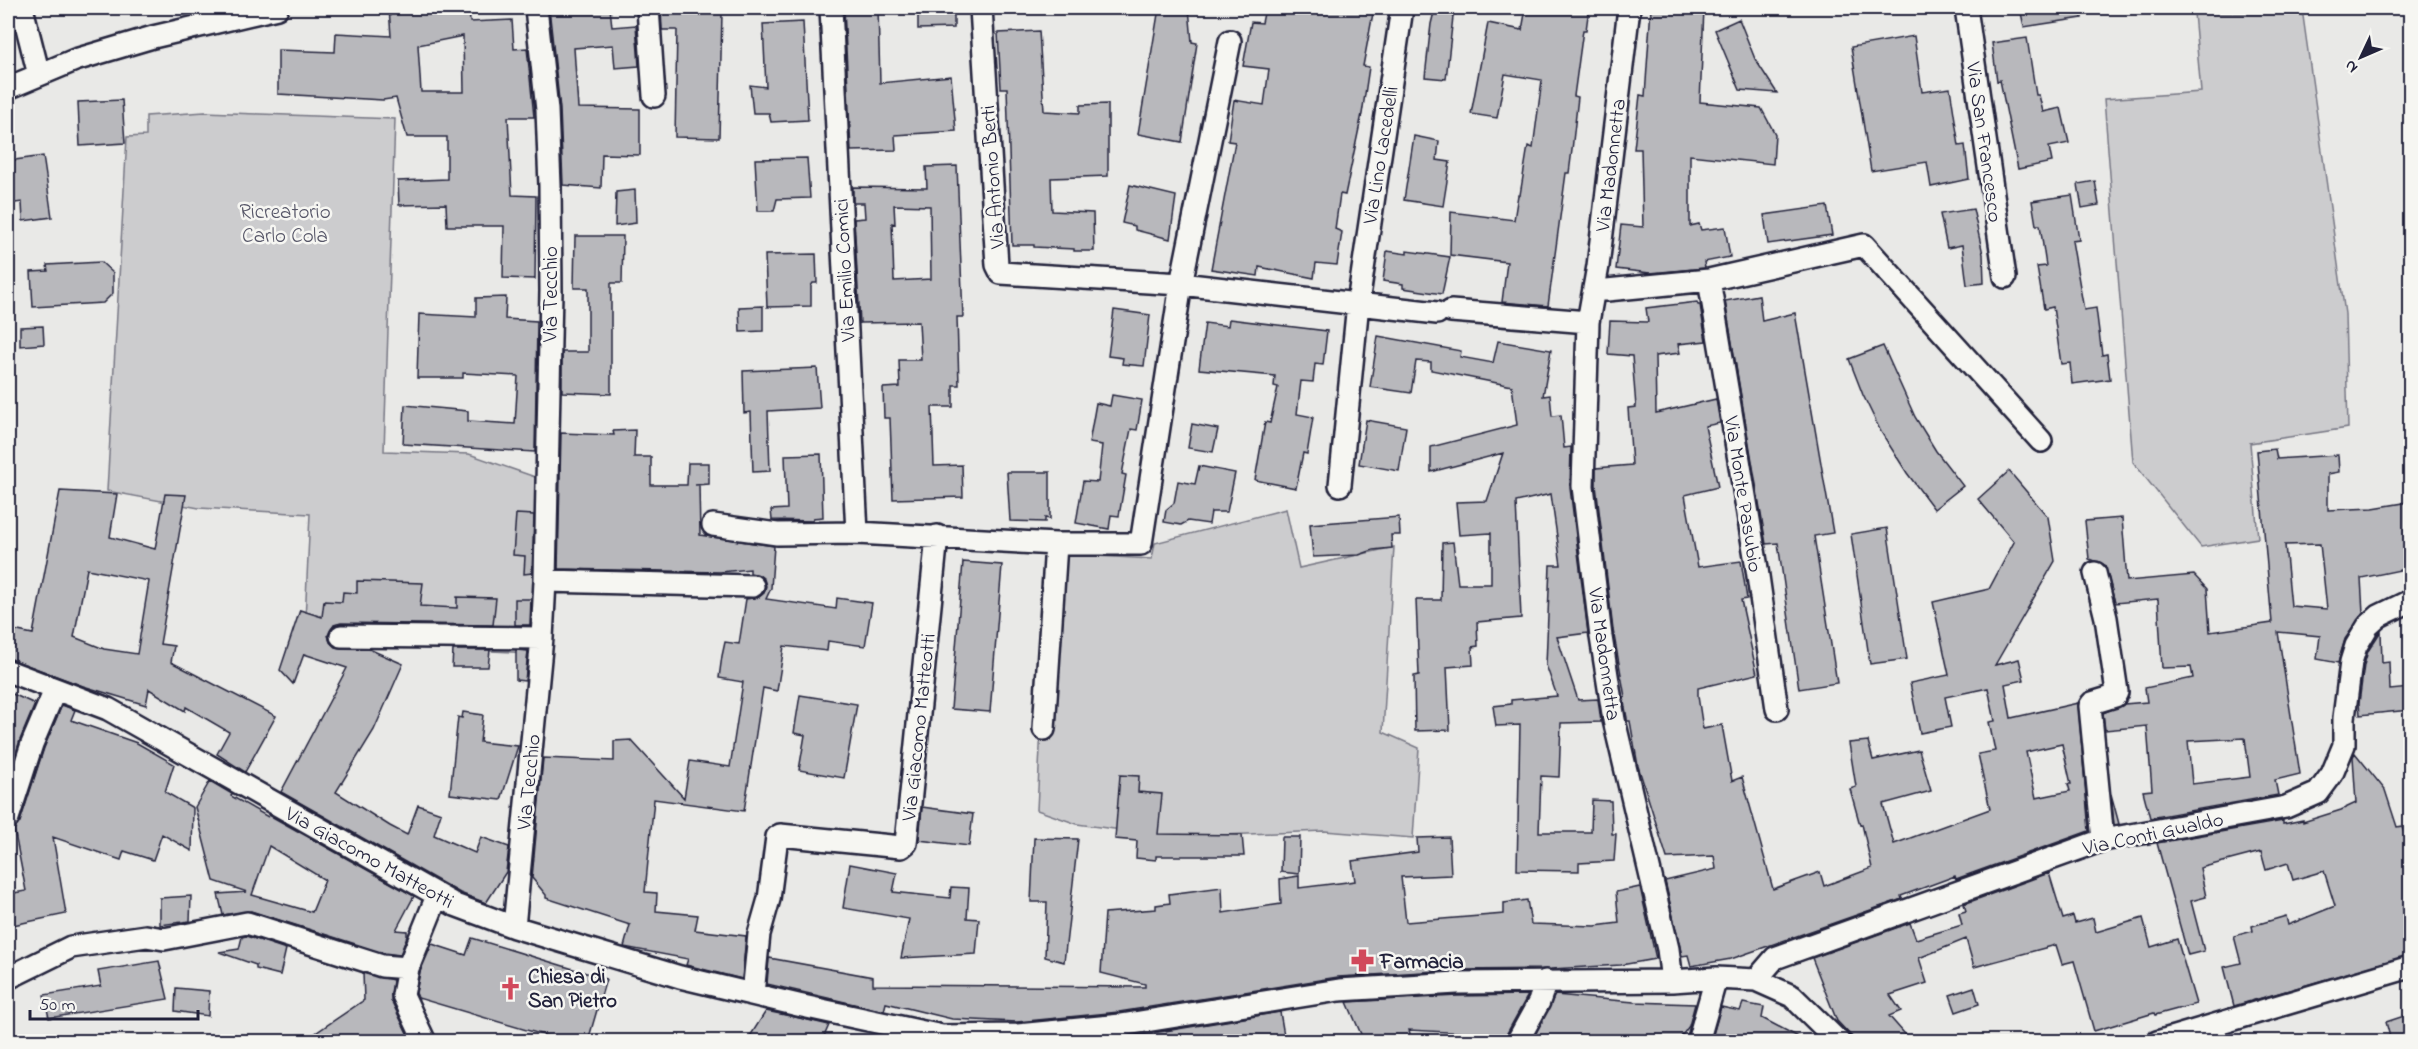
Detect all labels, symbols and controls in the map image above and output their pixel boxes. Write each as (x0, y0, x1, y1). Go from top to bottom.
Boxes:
north arrow (2331, 27, 2391, 87)
text: N (2339, 54, 2364, 78)
street label: Via San Francesco (1957, 59, 2009, 224)
street label: Via Lino Lacedelli (1356, 84, 1408, 227)
street label: Via Madonnetta (1589, 97, 1635, 234)
street label: Via Antonio Berti (974, 104, 1014, 251)
park label: Ricreatorio Carlo Cola (239, 198, 331, 252)
street label: Via Emilio Comici (827, 198, 865, 343)
street label: Via Tecchio (537, 246, 567, 343)
street label: Via Monte Pasubio (1715, 413, 1769, 575)
street label: Via Madonnetta (1579, 585, 1627, 723)
street label: Via Giacomo Matteotti (895, 632, 945, 824)
street label: Via Tecchio (510, 733, 550, 833)
street label: Via Giacomo Matteotti (278, 799, 459, 918)
street label: Via Conti Gualdo (2079, 805, 2226, 865)
pharmacy icon: Farmacia (1349, 948, 1375, 974)
place label: Farmacia (1379, 948, 1464, 978)
place label: Chiesa di San Pietro (528, 963, 617, 1017)
church icon: Chiesa di San Pietro (497, 975, 523, 1001)
scale bar (30, 983, 198, 1021)
text: 50 m (39, 993, 76, 1019)

